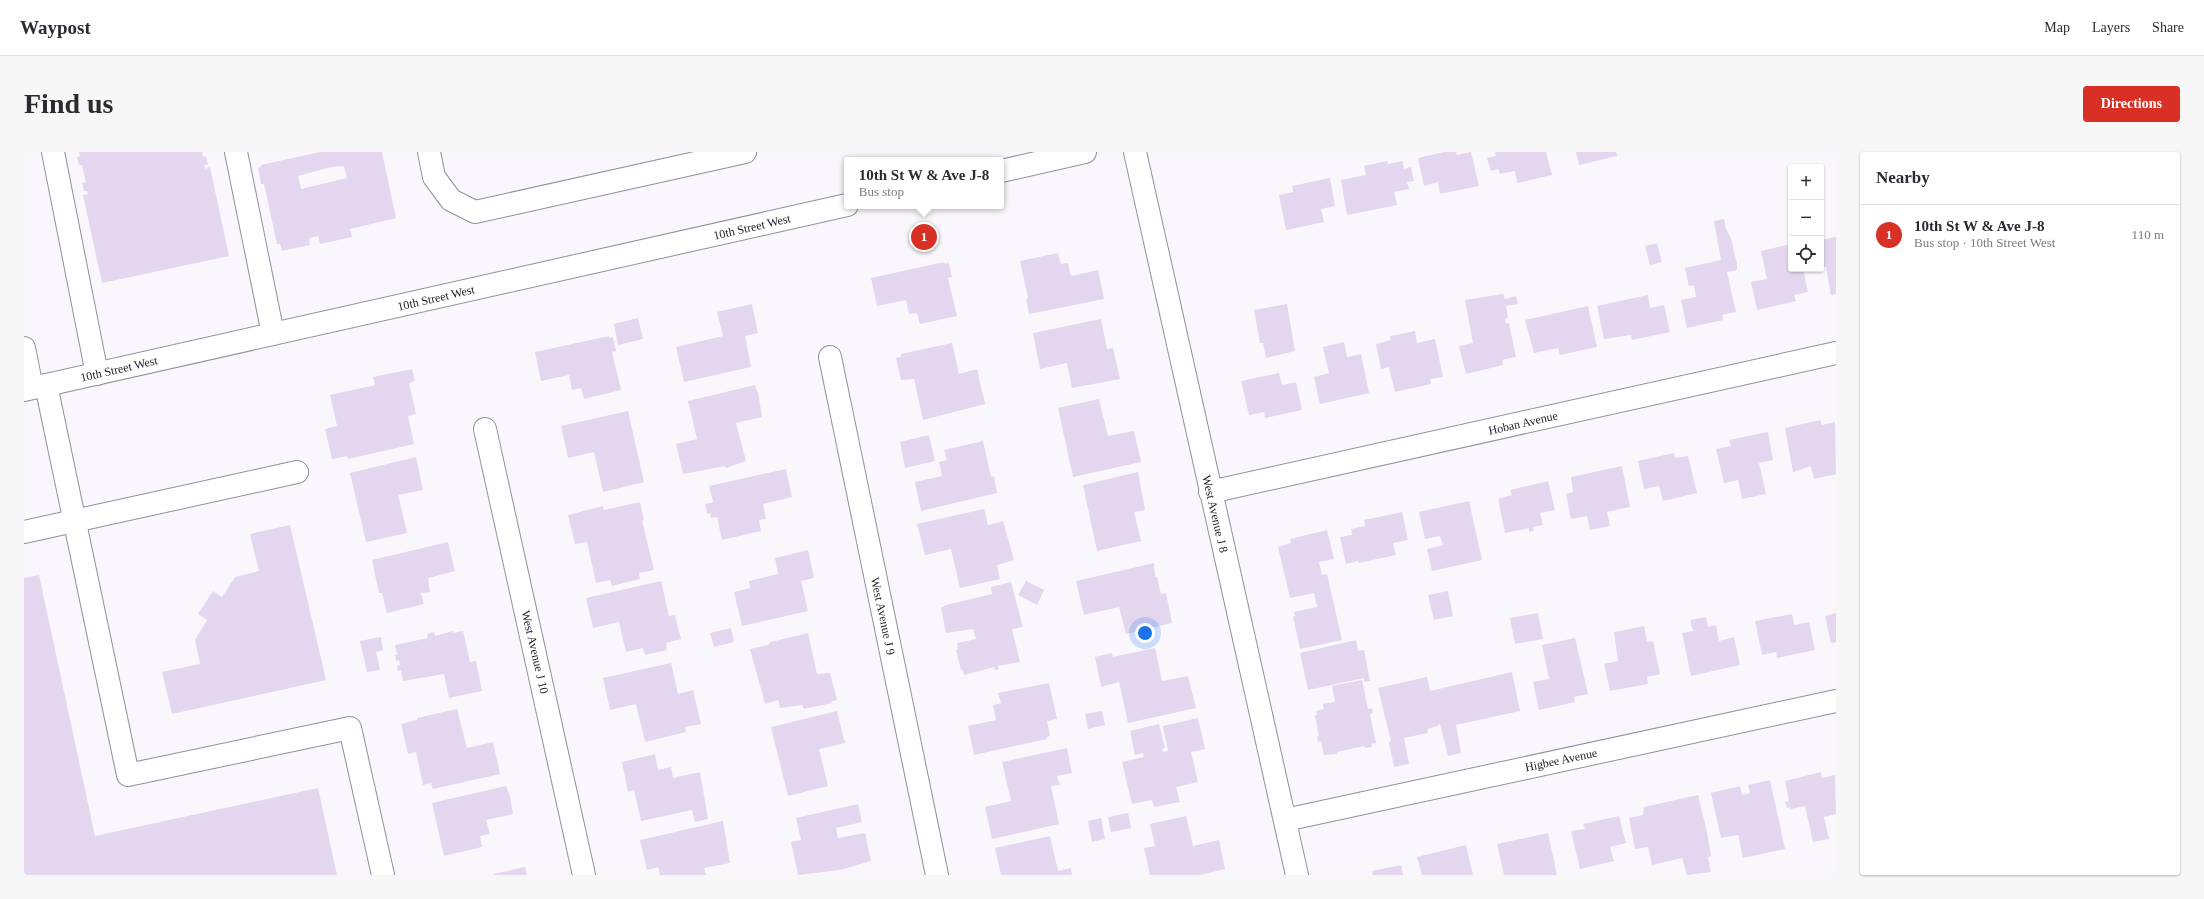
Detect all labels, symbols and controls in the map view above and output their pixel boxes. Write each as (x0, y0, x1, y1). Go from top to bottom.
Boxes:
text: Waypost (20, 17, 91, 38)
text: Map (2044, 20, 2070, 35)
text: Layers (2092, 20, 2130, 35)
text: Share (2152, 20, 2184, 35)
button: Directions (2083, 86, 2180, 122)
text: Find us (24, 88, 114, 119)
popup (844, 157, 1004, 209)
map controls (1788, 164, 1824, 272)
button: + (1788, 164, 1824, 200)
text: 10th St W & Ave J-8 (859, 167, 989, 183)
text: Nearby (1876, 168, 1930, 187)
text: Bus stop (859, 184, 904, 199)
button: − (1788, 200, 1824, 236)
street label: 10th Street West (712, 211, 793, 243)
text: 10th St W & Ave J-8 (1914, 218, 2044, 234)
pin: 1 (911, 222, 937, 252)
text: 1 (1886, 227, 1892, 242)
text: 110 m (2132, 227, 2164, 242)
text: Bus stop · 10th Street West (1914, 235, 2055, 250)
button: locate (1788, 236, 1824, 272)
street label: 10th Street West (396, 282, 477, 314)
street label: 10th Street West (79, 353, 160, 385)
street label: Hoban Avenue (1487, 408, 1559, 438)
street label: West Avenue J 8 (1199, 474, 1231, 554)
street label: West Avenue J 9 (868, 576, 898, 656)
street label: West Avenue J 10 (519, 609, 551, 695)
your location (1135, 623, 1155, 643)
street label: Higbee Avenue (1524, 746, 1598, 774)

